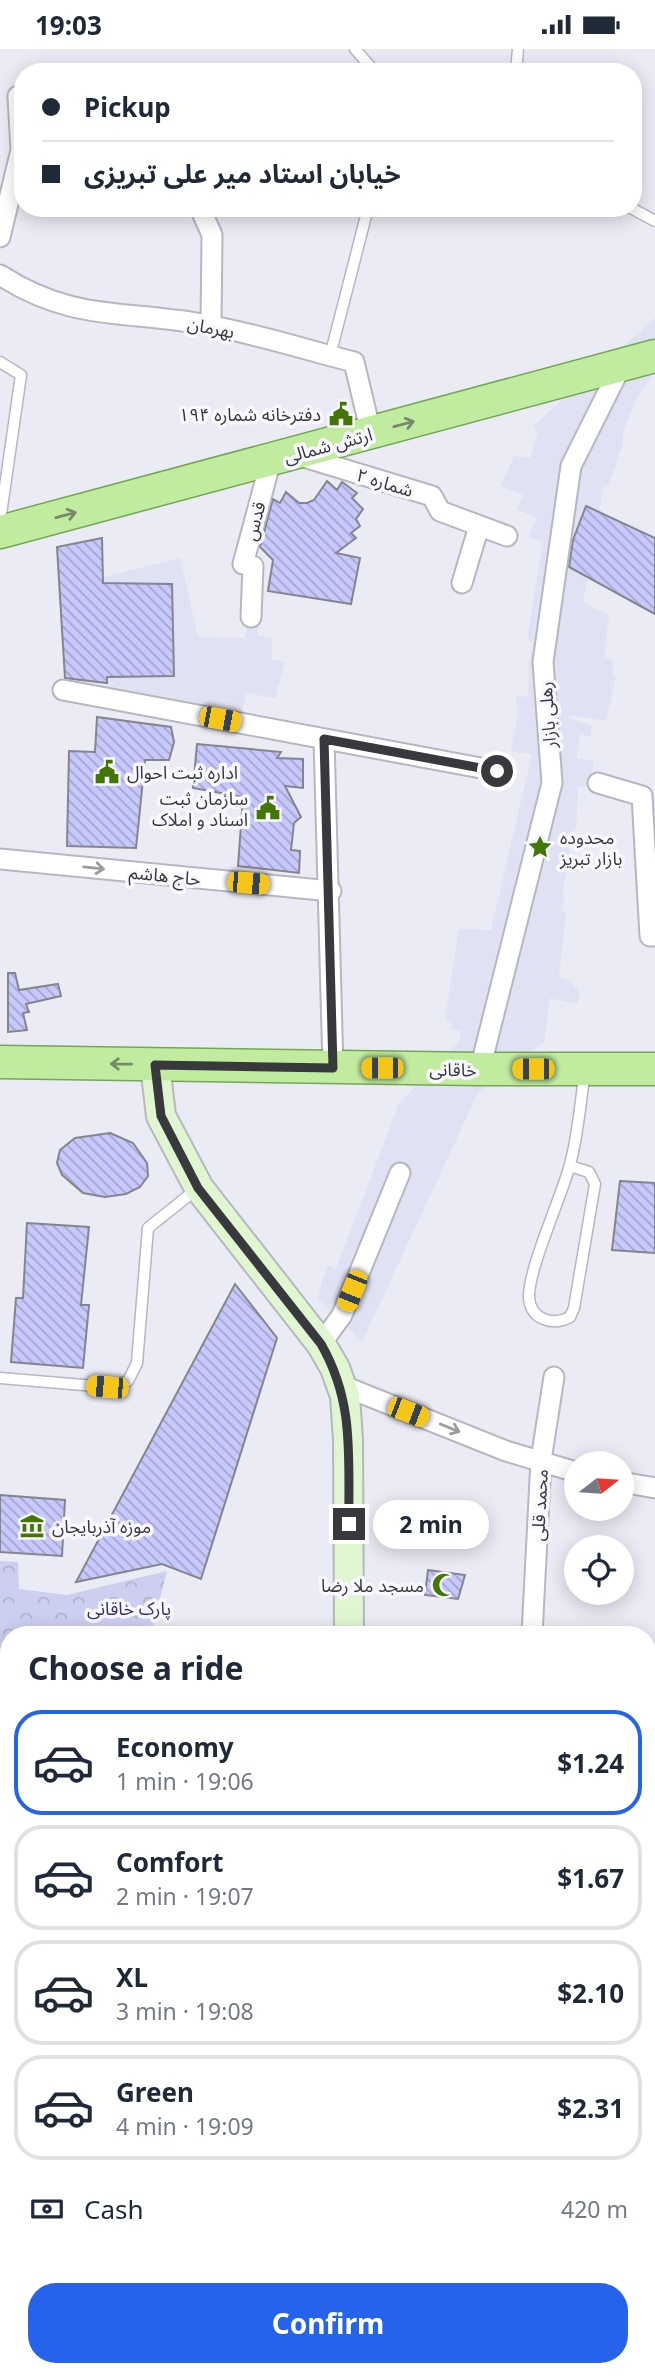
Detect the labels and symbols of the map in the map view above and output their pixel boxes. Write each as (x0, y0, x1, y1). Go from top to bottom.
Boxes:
street label: بهرمان (185, 311, 237, 343)
public building icon: دفترخانه شماره ۱۹۴ (327, 400, 355, 428)
place label: دفترخانه شماره ۱۹۴ (179, 402, 321, 426)
one-way arrow (392, 417, 415, 430)
street label: ارتش شمالی (281, 422, 375, 468)
street label: شماره ۲ (354, 462, 416, 502)
street label: قدس (237, 499, 271, 543)
one-way arrow (55, 507, 77, 520)
street label: رهلی بازار (533, 681, 561, 750)
car (198, 705, 243, 733)
route start (481, 755, 513, 787)
public building icon: اداره ثبت احوال (93, 758, 121, 786)
place label: اداره ثبت احوال (127, 760, 238, 784)
place label: سازمان ثبت اسناد و املاک (152, 786, 248, 831)
public building icon: سازمان ثبت اسناد و املاک (254, 794, 282, 822)
place label: محدوده بازار تبریز (559, 825, 622, 870)
place icon: محدوده بازار تبریز (526, 833, 554, 861)
street label: حاج هاشم (128, 859, 202, 893)
one-way arrow (82, 862, 105, 875)
car (227, 871, 270, 895)
street label: خاقانی (429, 1057, 477, 1081)
one-way arrow (110, 1058, 133, 1071)
car (362, 1058, 404, 1079)
car (513, 1059, 555, 1080)
car (335, 1268, 370, 1314)
car (86, 1375, 129, 1399)
car (385, 1395, 432, 1429)
one-way arrow (438, 1423, 460, 1436)
north arrow (564, 1451, 634, 1521)
street label: محمد قلی (525, 1468, 553, 1542)
callout: 2 min (374, 1499, 489, 1549)
route end (333, 1508, 365, 1540)
museum icon: موزه آذربایجان (18, 1512, 46, 1540)
place label: موزه آذربایجان (52, 1514, 151, 1538)
mosque icon: مسجد ملا رضا (430, 1571, 458, 1599)
place label: مسجد ملا رضا (321, 1573, 424, 1597)
park label: پارک خاقانی (87, 1596, 171, 1620)

